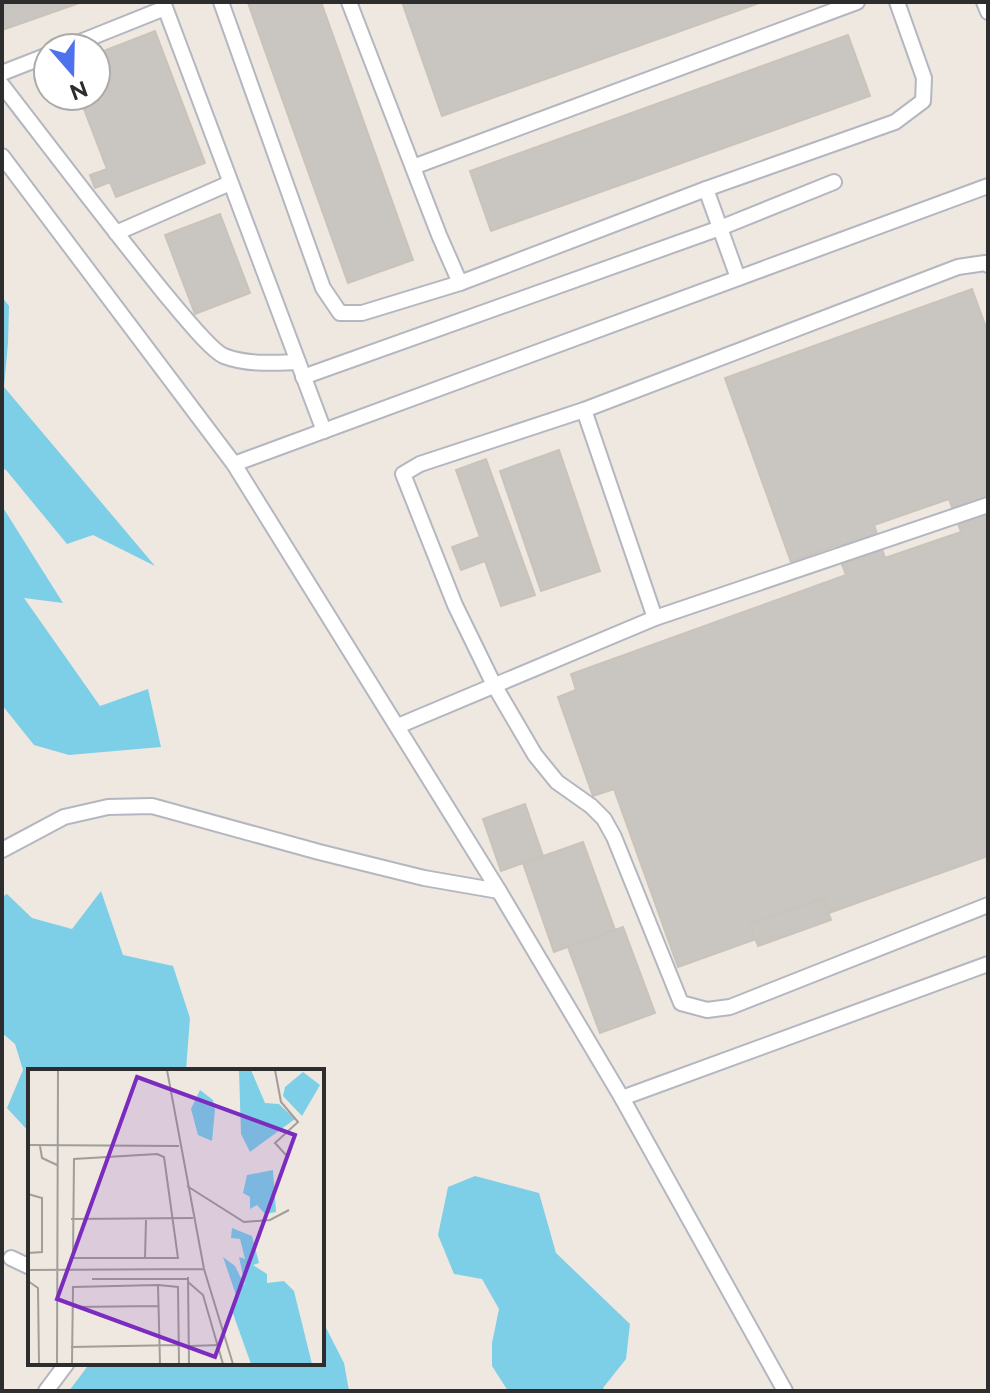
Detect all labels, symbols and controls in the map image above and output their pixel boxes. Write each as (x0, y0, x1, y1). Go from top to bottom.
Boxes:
north arrow (32, 32, 112, 112)
text: N (67, 76, 91, 106)
inset map (28, 1069, 324, 1365)

